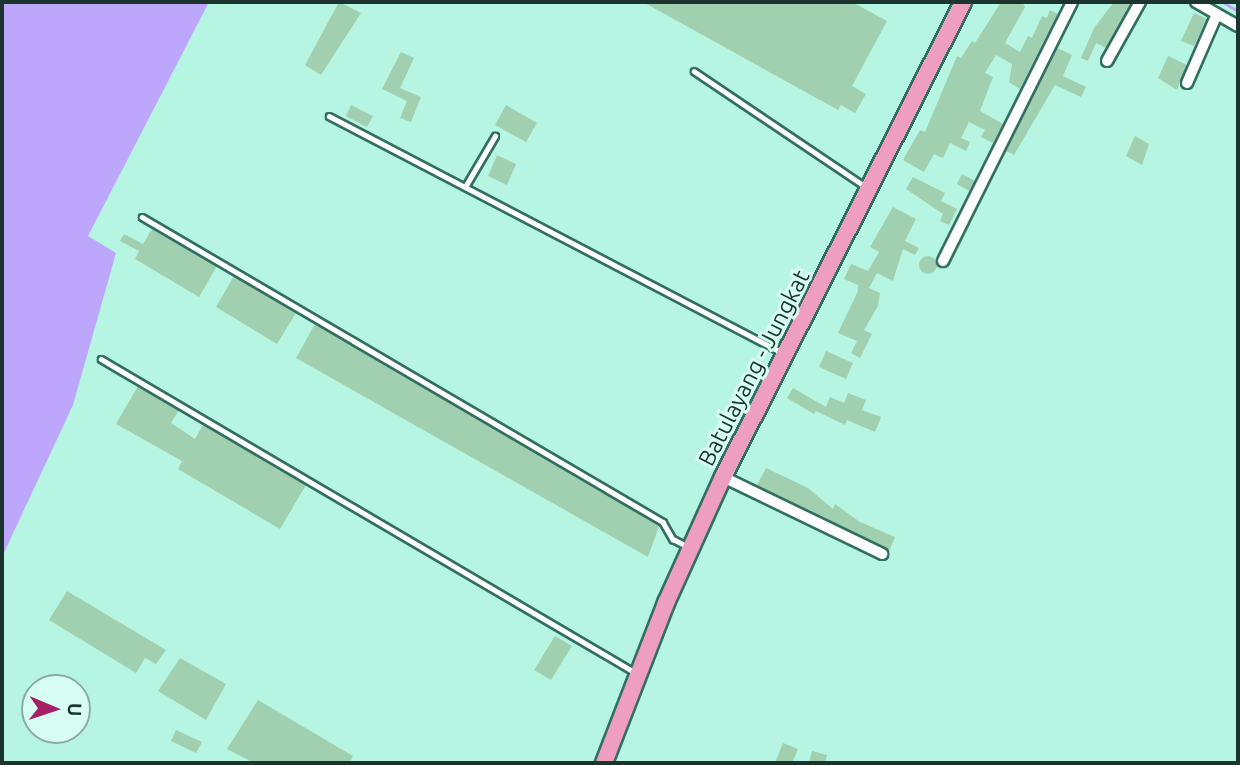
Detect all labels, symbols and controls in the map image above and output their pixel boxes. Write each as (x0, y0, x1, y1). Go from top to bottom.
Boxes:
street label: Batulayang - Jungkat (693, 265, 815, 471)
north arrow (21, 674, 91, 744)
text: U (64, 703, 86, 717)

